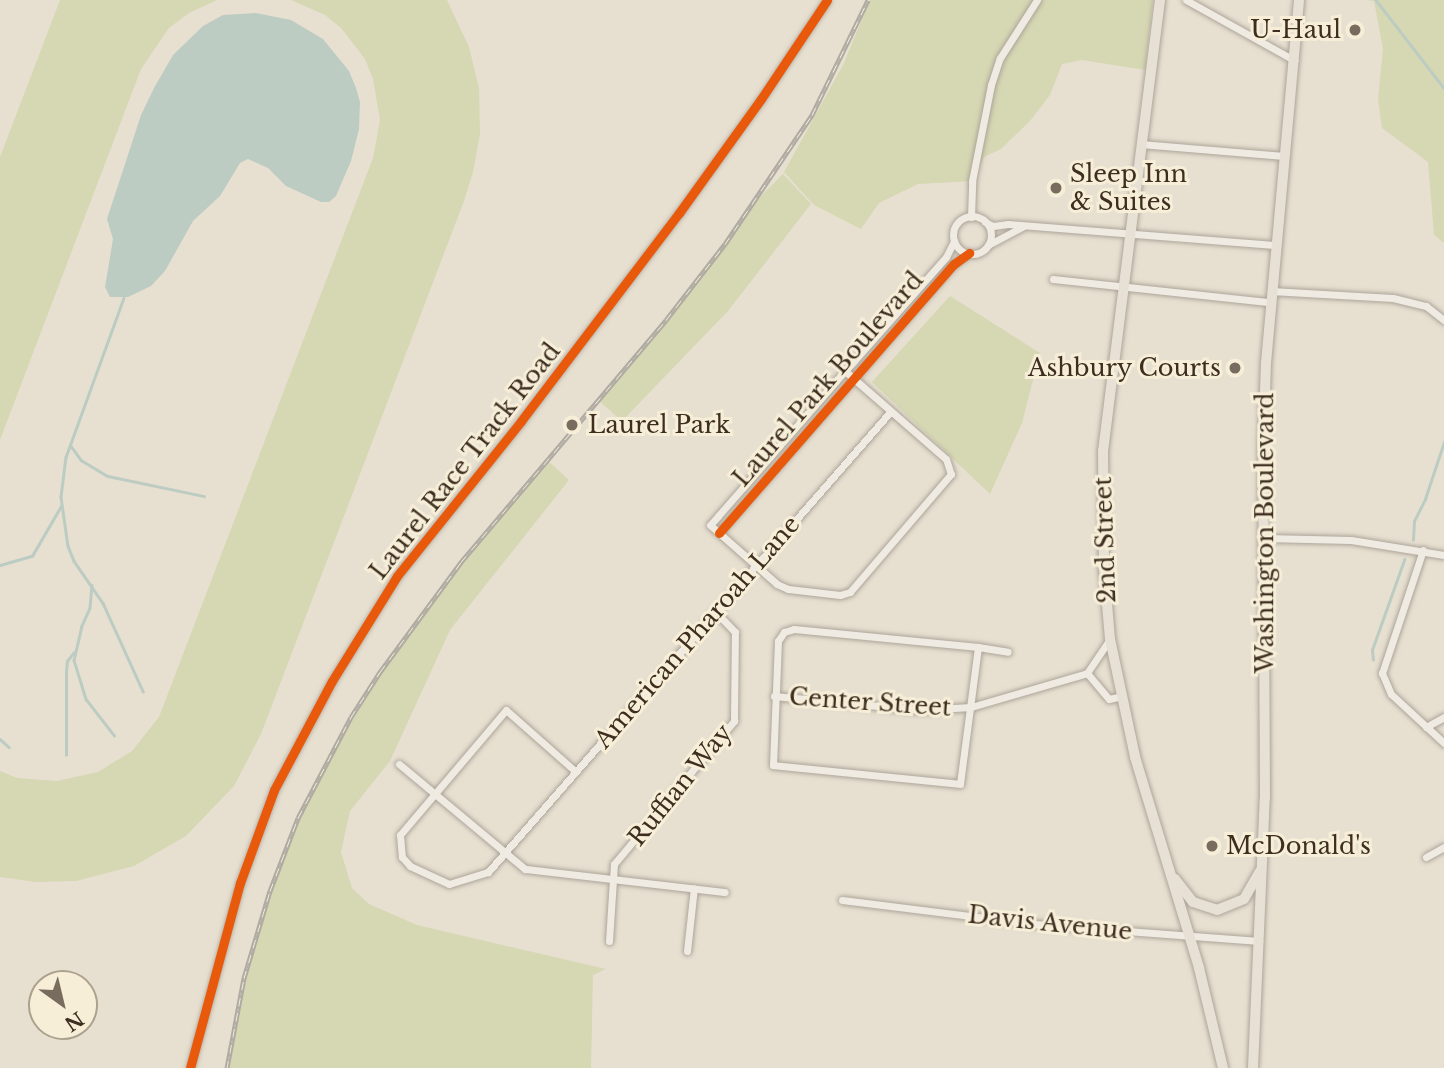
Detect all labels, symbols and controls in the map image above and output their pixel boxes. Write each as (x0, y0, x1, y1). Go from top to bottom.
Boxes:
place label: U-Haul (1250, 16, 1341, 44)
marker: U-Haul (1347, 22, 1363, 38)
place label: Sleep Inn & Suites (1070, 160, 1187, 216)
marker: Sleep Inn & Suites (1048, 180, 1064, 196)
street label: Laurel Park Boulevard (727, 266, 929, 492)
street label: Laurel Race Track Road (364, 337, 566, 585)
place label: Ashbury Courts (1027, 354, 1221, 382)
marker: Ashbury Courts (1227, 360, 1243, 376)
street label: Washington Boulevard (1251, 393, 1279, 673)
place label: Laurel Park (588, 411, 730, 439)
marker: Laurel Park (562, 415, 582, 435)
street label: 2nd Street (1088, 476, 1122, 604)
street label: American Pharoah Lane (588, 510, 806, 754)
street label: Center Street (788, 682, 952, 722)
street label: Ruffian Way (622, 718, 738, 852)
place label: McDonald's (1226, 832, 1371, 860)
marker: McDonald's (1204, 838, 1220, 854)
street label: Davis Avenue (966, 900, 1134, 946)
north arrow (28, 970, 98, 1040)
text: N (60, 1007, 88, 1036)

